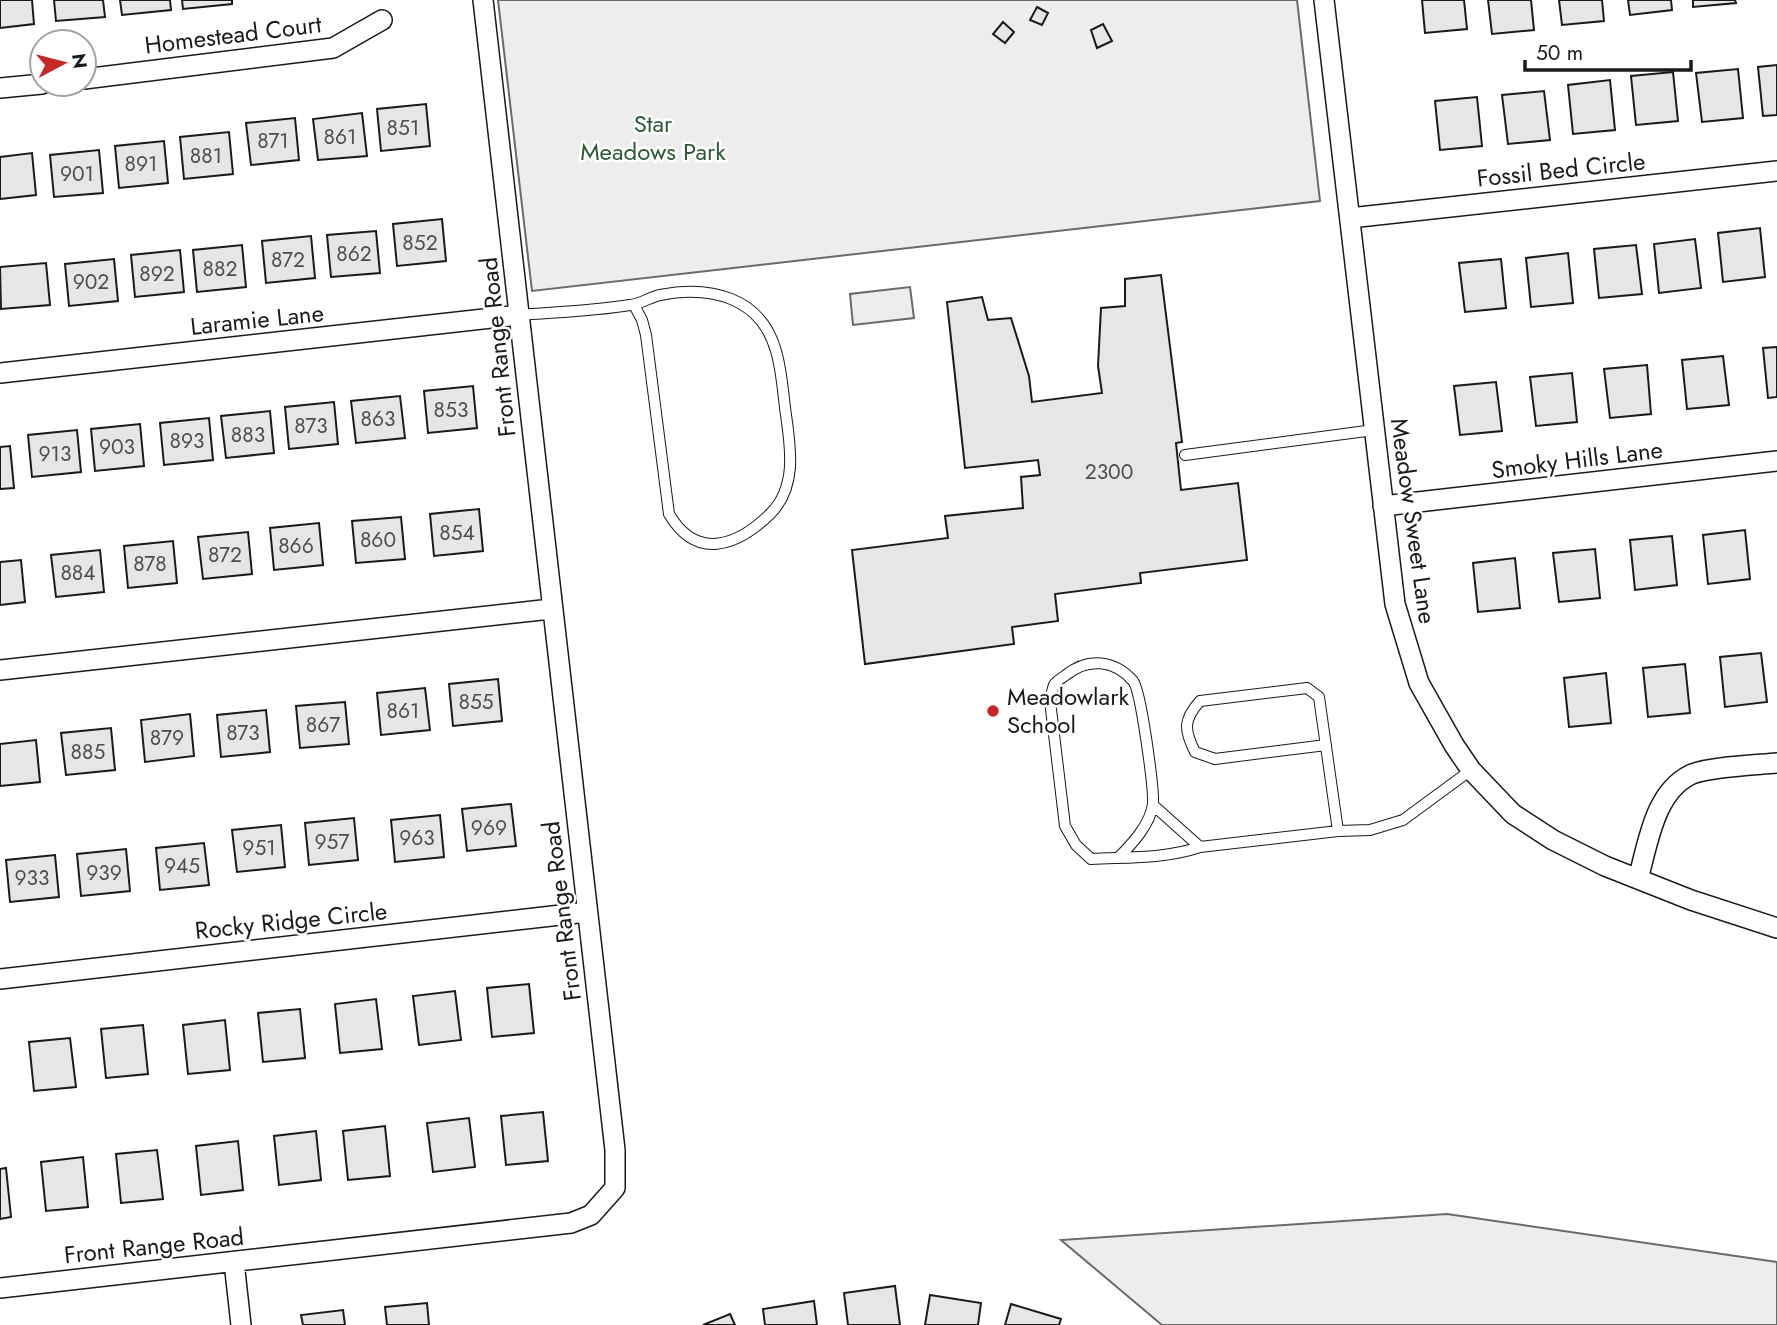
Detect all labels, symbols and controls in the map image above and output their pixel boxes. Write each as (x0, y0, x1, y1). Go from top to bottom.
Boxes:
street label: Homestead Court (143, 6, 323, 63)
north arrow (28, 28, 98, 98)
scale bar (1525, 28, 1691, 72)
text: 50 m (1536, 38, 1583, 68)
text: N (65, 52, 94, 70)
park label: Star Meadows Park (580, 106, 726, 169)
house number: 851 (387, 113, 419, 143)
house number: 861 (323, 122, 357, 152)
house number: 871 (257, 126, 289, 156)
house number: 881 (190, 141, 222, 171)
street label: Fossil Bed Circle (1475, 143, 1647, 196)
house number: 891 (124, 149, 158, 179)
house number: 901 (60, 159, 94, 189)
house number: 852 (402, 228, 438, 258)
house number: 862 (336, 239, 372, 269)
house number: 872 (271, 245, 305, 275)
house number: 882 (203, 254, 237, 284)
street label: Front Range Road (471, 255, 524, 439)
house number: 892 (139, 259, 175, 289)
house number: 902 (73, 267, 109, 297)
street label: Laramie Lane (189, 295, 325, 344)
house number: 853 (434, 395, 468, 425)
house number: 863 (360, 404, 396, 434)
house number: 873 (294, 411, 328, 441)
street label: Meadow Sweet Lane (1382, 416, 1445, 626)
house number: 883 (231, 420, 265, 450)
house number: 893 (169, 426, 205, 456)
house number: 903 (99, 432, 135, 462)
street label: Smoky Hills Lane (1489, 432, 1665, 487)
house number: 913 (38, 439, 72, 469)
house number: 2300 (1085, 457, 1133, 487)
house number: 854 (439, 518, 475, 548)
house number: 860 (360, 525, 396, 555)
house number: 866 (278, 531, 314, 561)
house number: 872 (208, 540, 242, 570)
house number: 878 (133, 549, 167, 579)
house number: 884 (60, 558, 96, 588)
place label: Meadowlark School (1007, 679, 1129, 742)
house number: 855 (458, 687, 494, 717)
house number: 861 (386, 696, 420, 726)
marker: Meadowlark School (985, 703, 1001, 719)
house number: 867 (306, 710, 340, 740)
house number: 873 (226, 718, 260, 748)
house number: 879 (150, 723, 184, 753)
house number: 885 (71, 737, 105, 767)
house number: 969 (471, 813, 507, 843)
street label: Front Range Road (533, 819, 590, 1003)
house number: 963 (399, 823, 435, 853)
house number: 957 (315, 827, 349, 857)
house number: 951 (242, 833, 276, 863)
house number: 945 (164, 851, 200, 881)
house number: 939 (86, 858, 122, 888)
house number: 933 (14, 863, 50, 893)
street label: Rocky Ridge Circle (193, 893, 389, 948)
street label: Front Range Road (62, 1219, 246, 1272)

